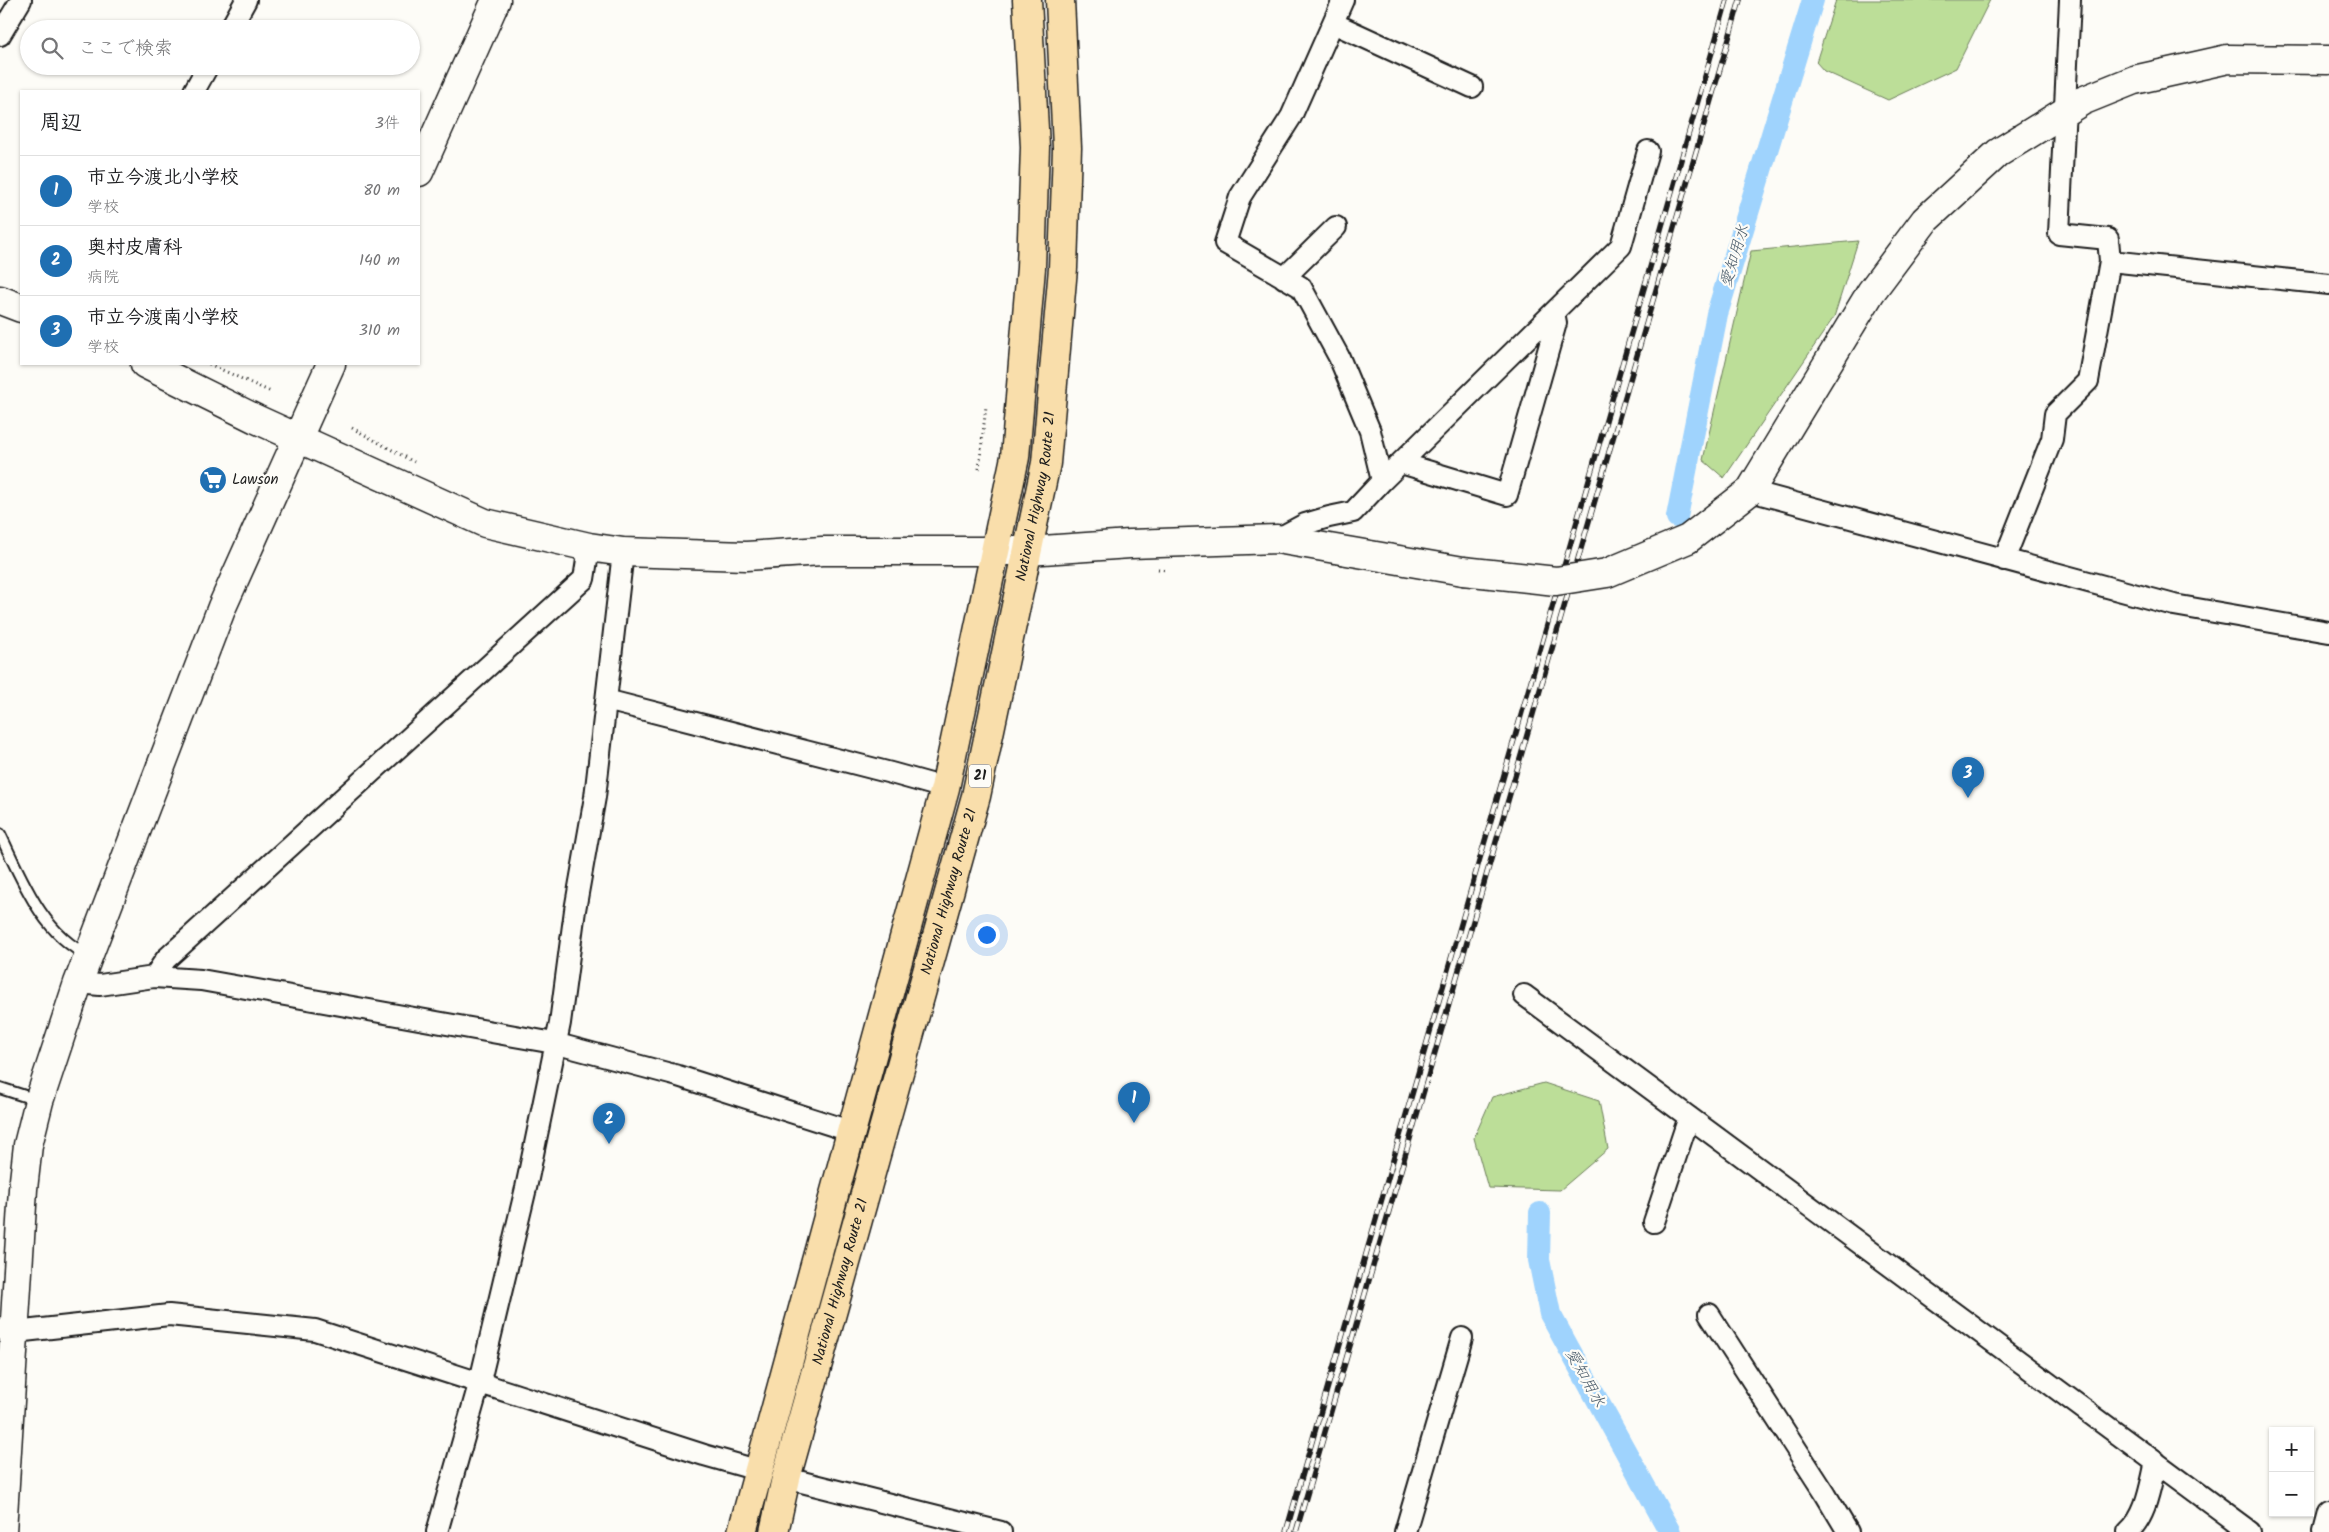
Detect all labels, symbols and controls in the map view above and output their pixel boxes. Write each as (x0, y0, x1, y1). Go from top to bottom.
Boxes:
search box (20, 20, 420, 75)
icon: search (38, 34, 66, 62)
text: ここで検索 (78, 34, 173, 64)
text: 周辺 (40, 107, 82, 140)
text: 3件 (375, 111, 400, 136)
text: 市立今渡北小学校 (87, 163, 239, 193)
text: 1 (54, 178, 58, 203)
text: 80 m (363, 178, 400, 203)
text: 学校 (87, 195, 119, 220)
water label: 愛知用水 (1714, 222, 1756, 290)
text: 奥村皮膚科 (87, 233, 182, 263)
text: 2 (51, 248, 61, 273)
text: 140 m (359, 248, 400, 273)
text: 病院 (87, 265, 119, 290)
text: 市立今渡南小学校 (87, 303, 239, 333)
text: 3 (52, 318, 60, 343)
text: 310 m (359, 318, 400, 343)
text: 学校 (87, 335, 119, 360)
street label: National Highway Route 21 (1009, 410, 1062, 583)
supermarket icon: Lawson (198, 465, 228, 495)
place label: Lawson (232, 468, 279, 492)
pin: 3 (1952, 757, 1984, 798)
road number: 21 (969, 764, 991, 788)
street label: National Highway Route 21 (915, 805, 984, 978)
your location (974, 922, 1000, 948)
pin: 1 (1118, 1082, 1150, 1123)
pin: 2 (593, 1103, 625, 1144)
street label: National Highway Route 21 (806, 1195, 875, 1368)
water label: 愛知用水 (1559, 1344, 1611, 1412)
map controls (2269, 1427, 2314, 1517)
button: + (2269, 1427, 2314, 1472)
button: − (2269, 1472, 2314, 1517)

